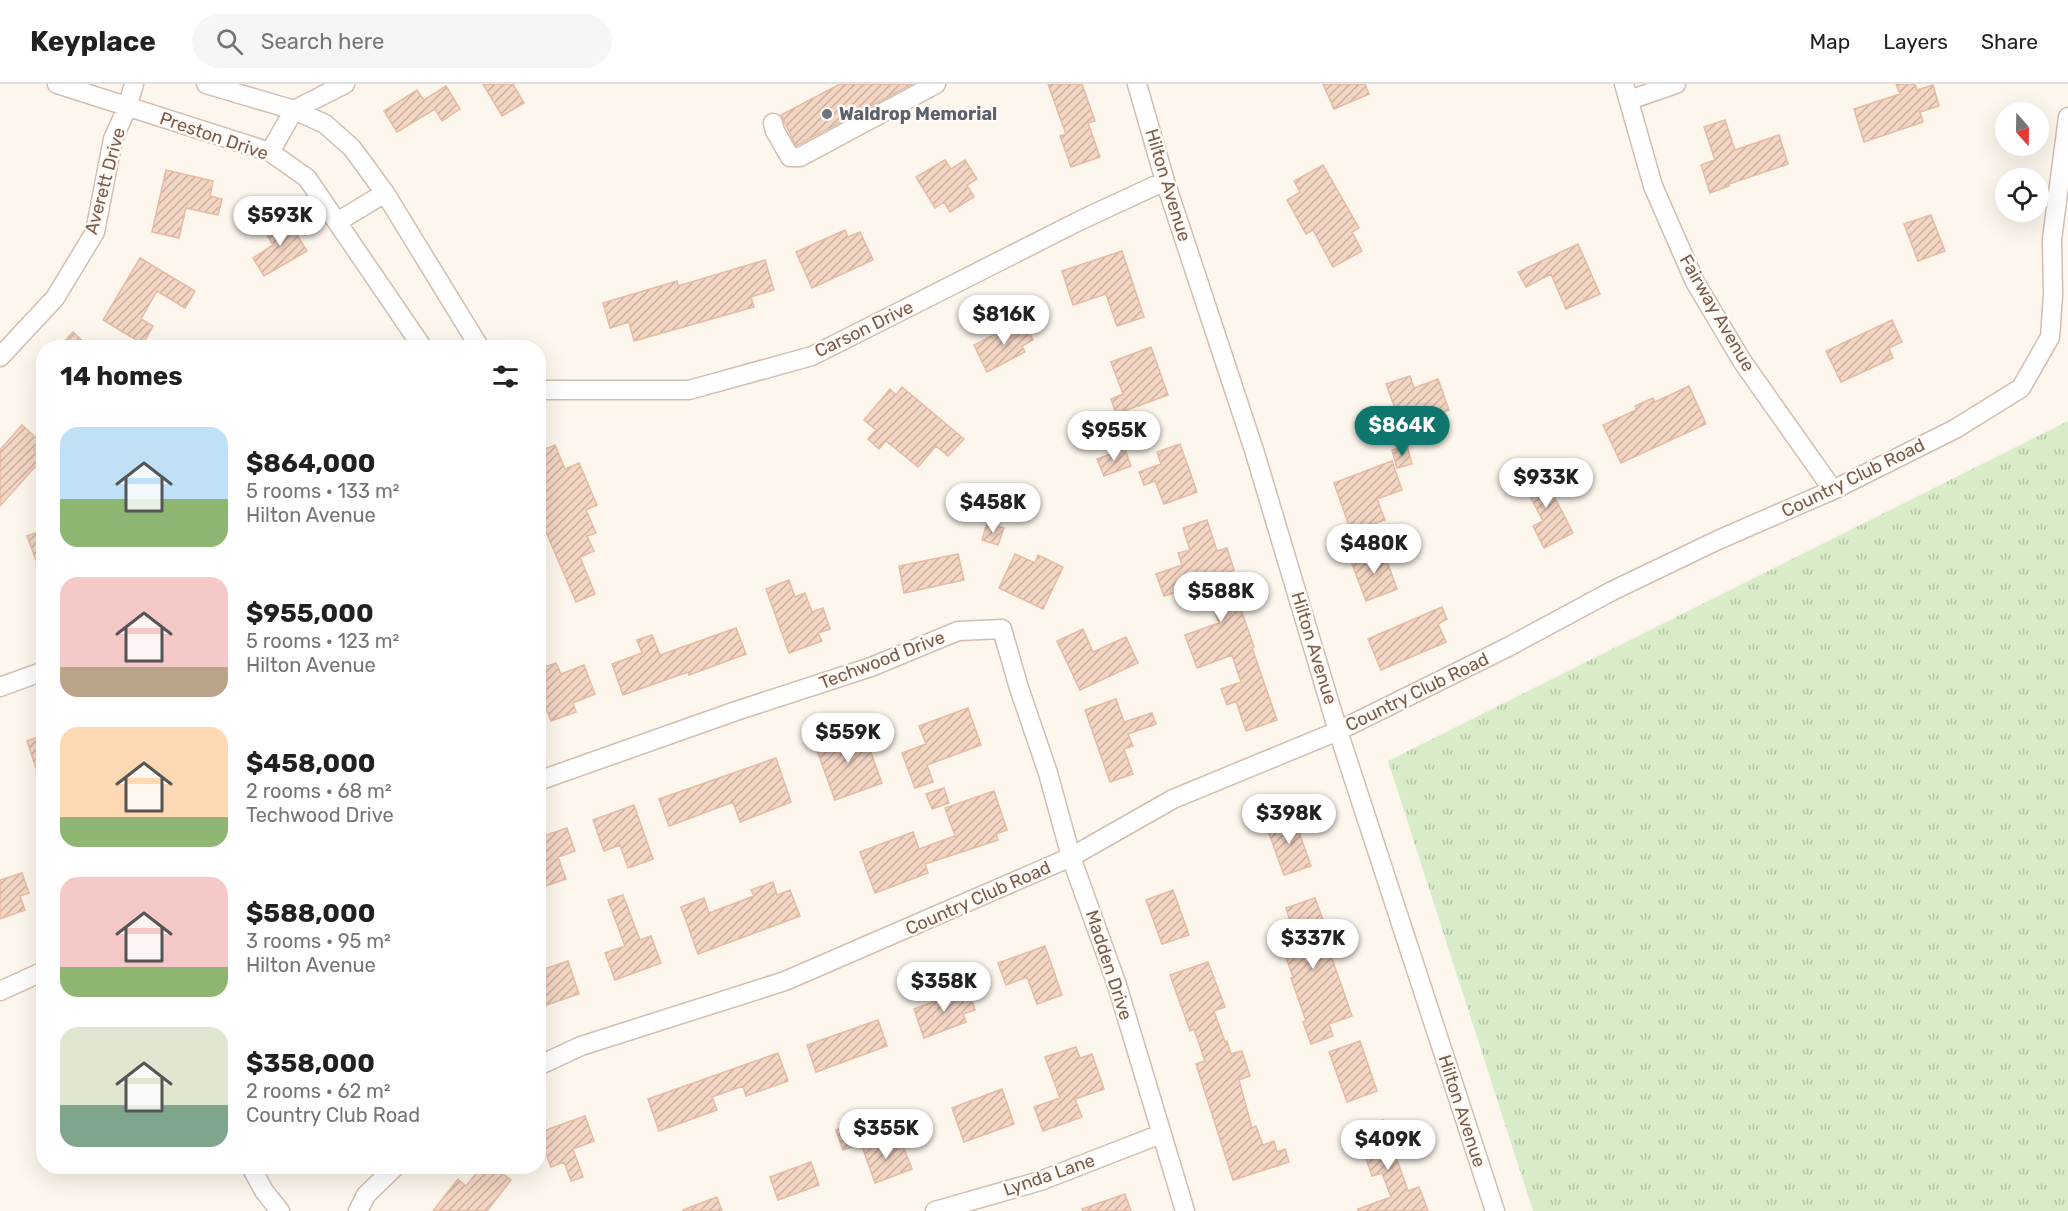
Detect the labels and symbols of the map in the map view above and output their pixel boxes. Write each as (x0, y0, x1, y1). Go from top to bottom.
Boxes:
north arrow (1995, 102, 2049, 156)
place label: Waldrop Memorial (839, 103, 997, 125)
street label: Preston Drive (157, 107, 271, 165)
marker: Waldrop Memorial (820, 107, 834, 121)
street label: Averett Drive (80, 125, 130, 237)
street label: Hilton Avenue (1140, 126, 1196, 244)
pin: $593K (238, 196, 322, 247)
street label: Fairway Avenue (1675, 251, 1759, 375)
pin: $816K (962, 295, 1046, 346)
street label: Carson Drive (811, 296, 917, 362)
pin: $864K (1360, 406, 1444, 457)
pin: $955K (1072, 411, 1156, 462)
street label: Country Club Road (1778, 434, 1928, 522)
pin: $933K (1504, 458, 1588, 509)
pin: $458K (951, 483, 1035, 534)
pin: $480K (1332, 524, 1416, 575)
pin: $588K (1179, 572, 1263, 623)
street label: Hilton Avenue (1286, 589, 1342, 707)
street label: Techwood Drive (816, 626, 948, 694)
street label: Country Club Road (1342, 648, 1492, 736)
pin: $559K (806, 713, 890, 764)
pin: $398K (1247, 794, 1331, 845)
street label: Country Club Road (902, 856, 1054, 940)
street label: Madden Drive (1081, 907, 1137, 1023)
pin: $337K (1271, 919, 1355, 970)
pin: $358K (902, 962, 986, 1013)
street label: Hilton Avenue (1433, 1052, 1491, 1170)
pin: $355K (844, 1109, 928, 1160)
pin: $409K (1346, 1120, 1430, 1171)
street label: Lynda Lane (1000, 1149, 1098, 1201)

